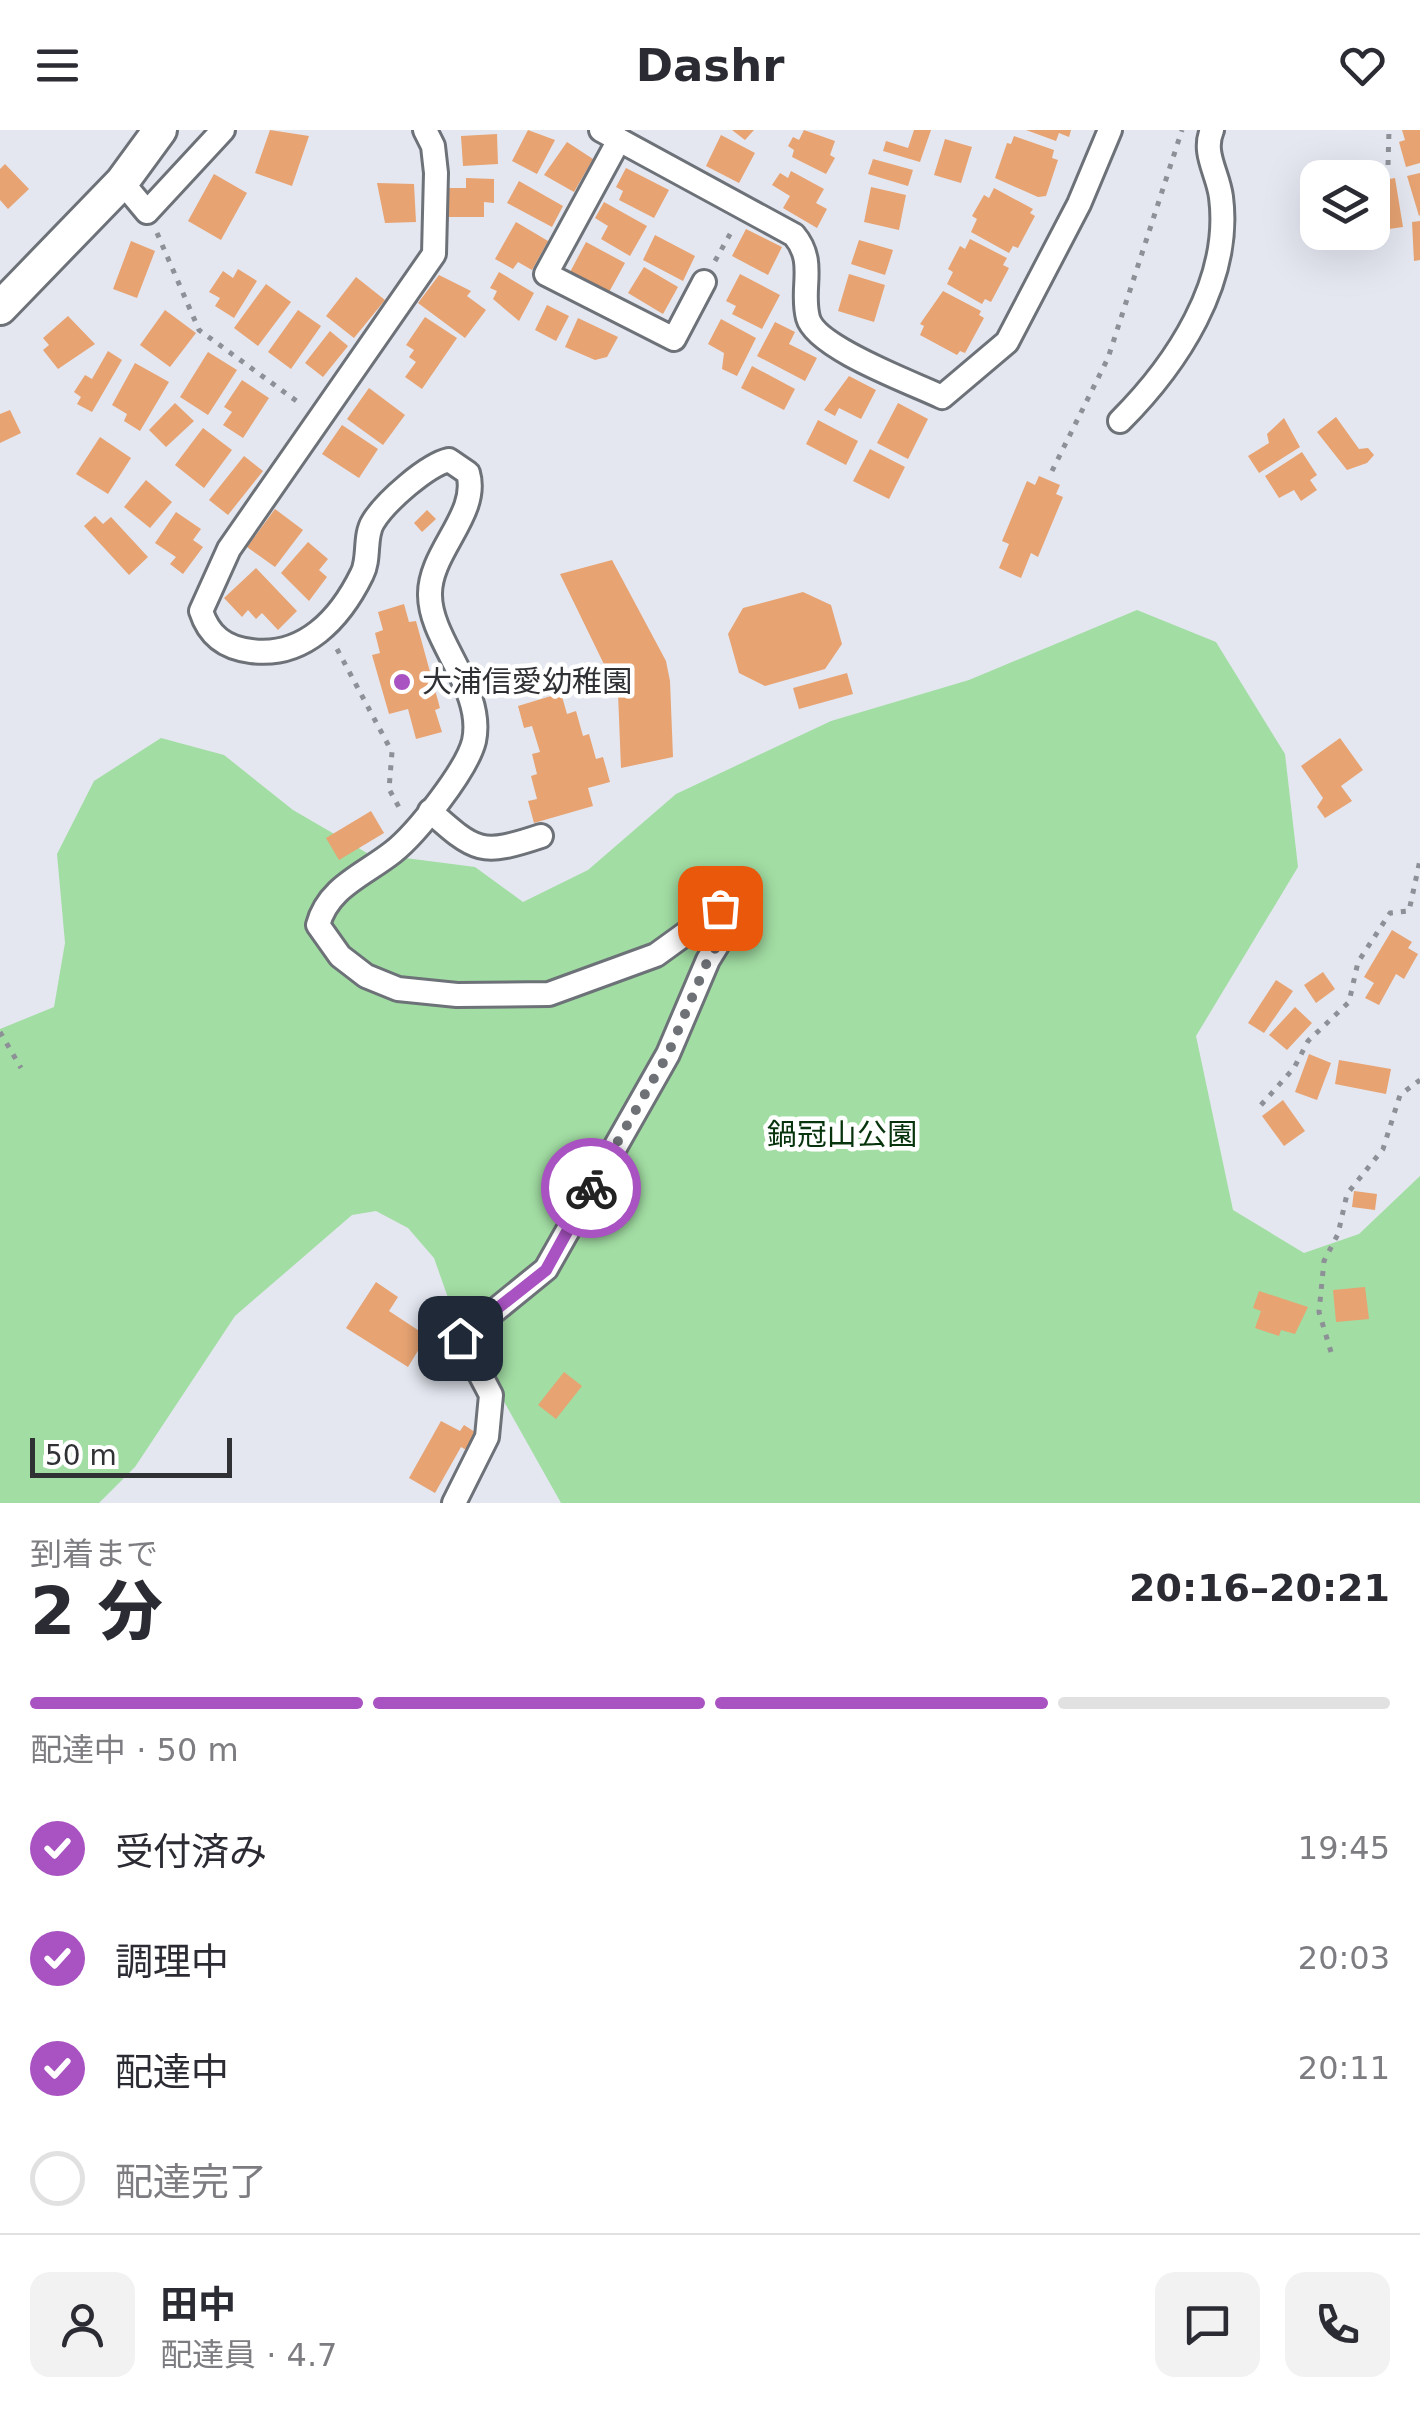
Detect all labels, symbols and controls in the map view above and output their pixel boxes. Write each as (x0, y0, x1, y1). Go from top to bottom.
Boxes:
icon: menu (30, 38, 85, 93)
icon: heart (1335, 38, 1390, 93)
text: Dashr (636, 39, 784, 92)
map controls (1300, 160, 1390, 250)
button: layers (1300, 160, 1390, 250)
place label: 大浦信愛幼稚園 (422, 664, 632, 699)
marker: 大浦信愛幼稚園 (391, 671, 413, 693)
pin (678, 866, 763, 951)
icon: bag (693, 881, 748, 936)
park label: 鍋冠山公園 (767, 1117, 917, 1152)
courier (541, 1138, 641, 1238)
icon: bike (564, 1161, 619, 1216)
pin (418, 1296, 503, 1381)
icon: home (433, 1311, 488, 1366)
scale bar (30, 1433, 232, 1478)
text: 50 m (45, 1439, 117, 1472)
text: 到着まで (30, 1535, 158, 1573)
text: 20:16–20:21 (1129, 1566, 1390, 1610)
text: 2 分 (30, 1574, 163, 1649)
text: 配達中 · 50 m (30, 1731, 239, 1769)
icon: check (30, 1821, 85, 1876)
text: 19:45 (1298, 1829, 1390, 1867)
text: 受付済み (115, 1830, 267, 1874)
icon: check (30, 1931, 85, 1986)
text: 20:03 (1298, 1939, 1390, 1977)
text: 調理中 (115, 1940, 229, 1984)
icon: check (30, 2041, 85, 2096)
text: 20:11 (1298, 2049, 1390, 2087)
text: 配達中 (115, 2050, 229, 2094)
text: 配達完了 (115, 2160, 267, 2204)
button: person (30, 2272, 135, 2377)
button: chat (1155, 2272, 1260, 2377)
button: phone (1285, 2272, 1390, 2377)
text: 田中 (160, 2283, 236, 2327)
text: 配達員 · 4.7 (160, 2336, 337, 2374)

